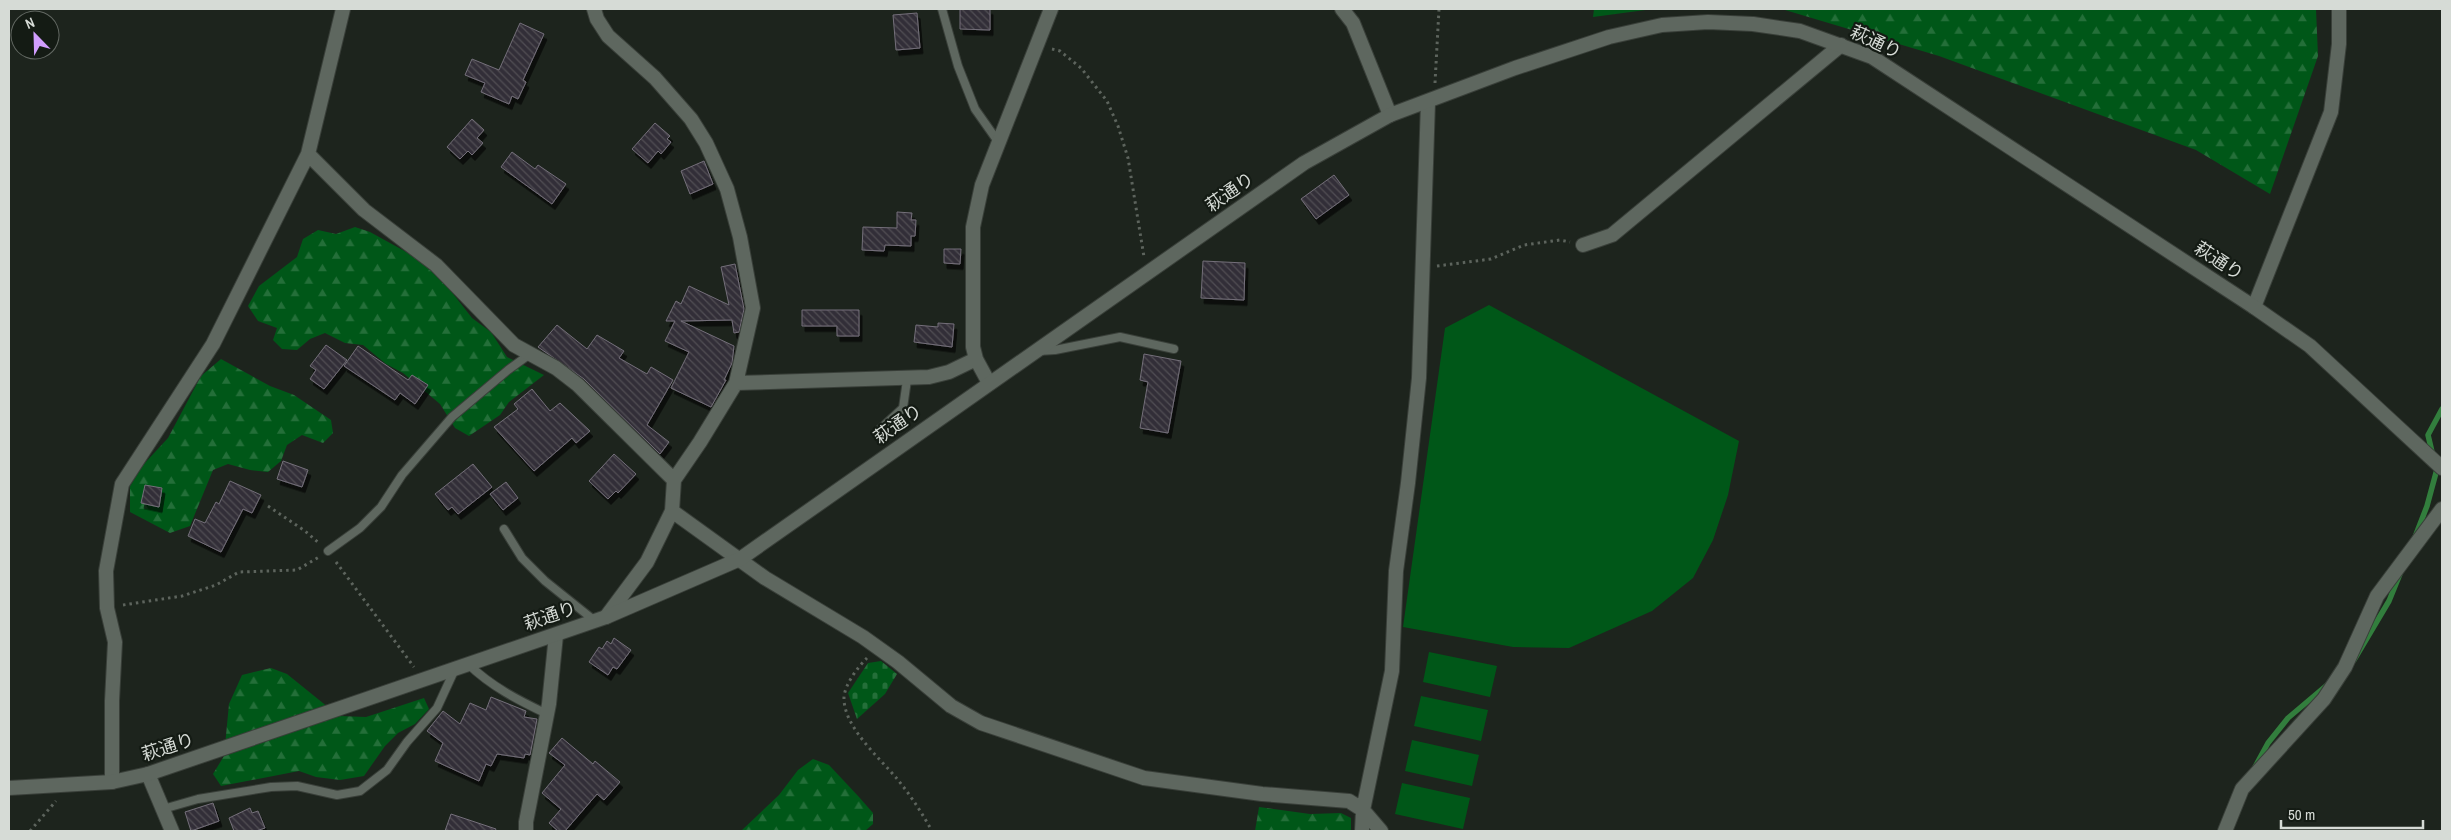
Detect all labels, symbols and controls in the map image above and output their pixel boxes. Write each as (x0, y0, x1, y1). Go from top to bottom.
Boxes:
north arrow (10, 10, 60, 60)
text: N (23, 13, 37, 33)
street label: 萩通り (1846, 19, 1906, 64)
street label: 萩通り (1200, 166, 1259, 217)
street label: 萩通り (2190, 235, 2249, 286)
street label: 萩通り (868, 398, 927, 449)
street label: 萩通り (520, 595, 579, 636)
street label: 萩通り (138, 726, 197, 767)
scale bar (2281, 798, 2424, 830)
text: 50 m (2288, 804, 2315, 825)

